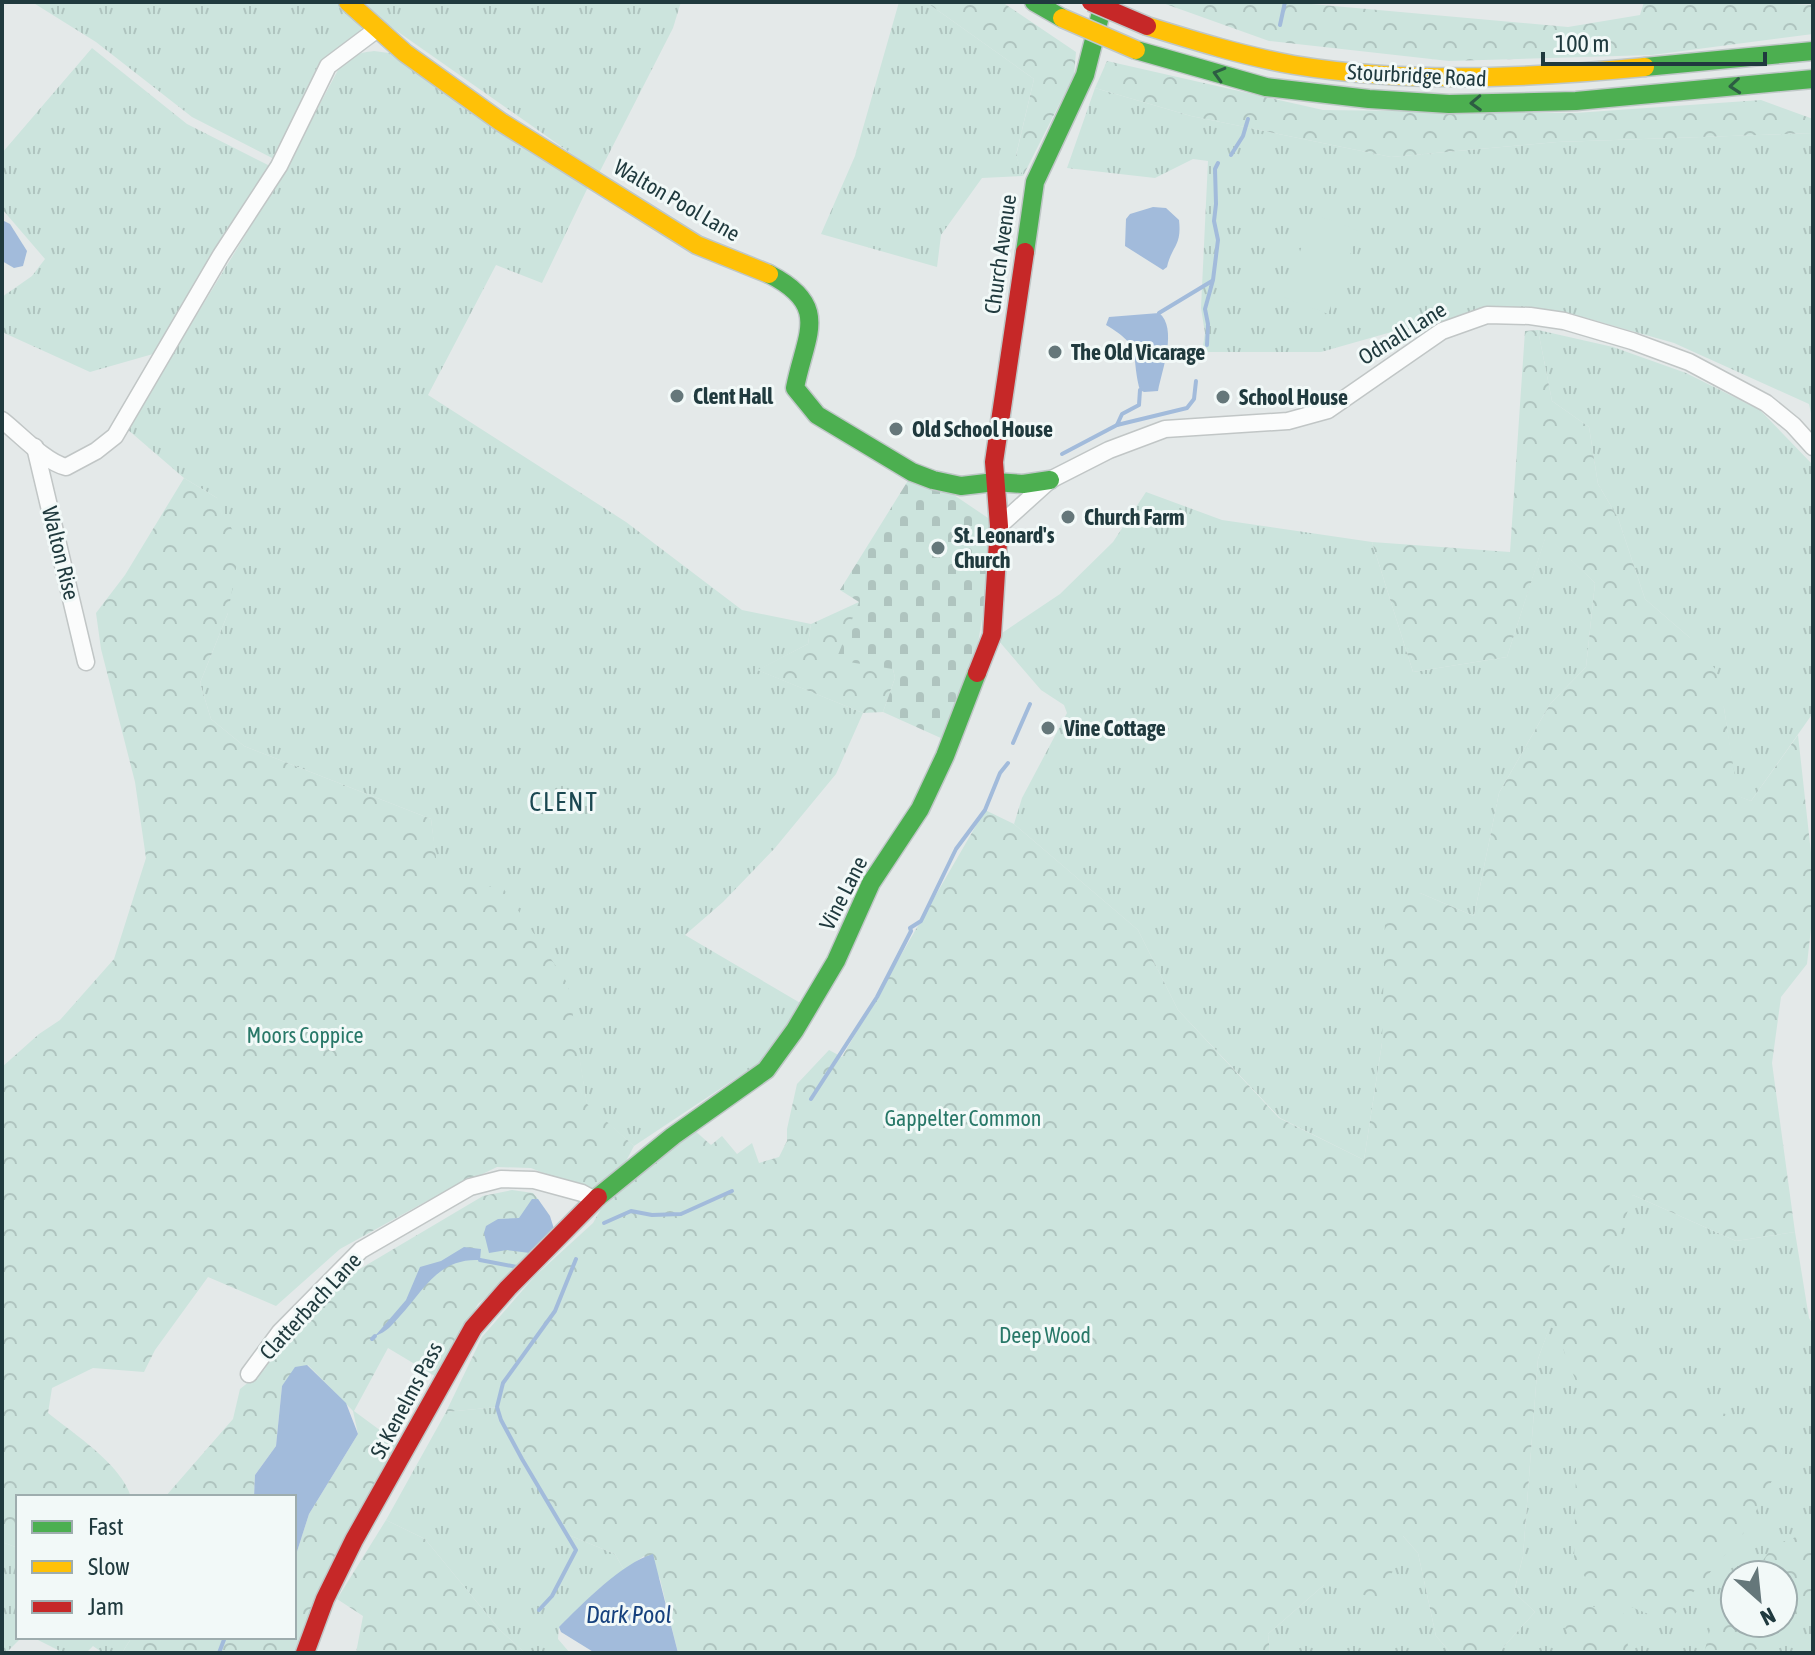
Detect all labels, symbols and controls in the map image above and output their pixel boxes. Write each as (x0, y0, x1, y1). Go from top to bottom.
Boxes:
scale bar (1543, 16, 1765, 66)
text: 100 m (1555, 30, 1609, 57)
street label: Stourbridge Road (1347, 58, 1487, 92)
one-way arrow (1212, 67, 1226, 83)
one-way arrow (1728, 77, 1741, 94)
one-way arrow (1469, 95, 1482, 112)
street label: Walton Pool Lane (609, 153, 745, 247)
street label: Church Avenue (979, 193, 1021, 315)
street label: Odnall Lane (1353, 296, 1451, 370)
place label: The Old Vicarage (1071, 339, 1205, 365)
marker: The Old Vicarage (1046, 343, 1064, 361)
place label: Clent Hall (693, 383, 774, 409)
place label: School House (1239, 384, 1348, 410)
marker: Clent Hall (668, 387, 686, 405)
marker: School House (1214, 388, 1232, 406)
place label: Old School House (912, 416, 1053, 442)
marker: Old School House (887, 420, 905, 438)
street label: Walton Rise (37, 504, 85, 602)
place label: Church Farm (1084, 504, 1185, 530)
marker: Church Farm (1059, 508, 1077, 526)
place label: St. Leonard's Church (954, 522, 1055, 573)
marker: St. Leonard's Church (929, 539, 947, 557)
place label: Vine Cottage (1063, 715, 1166, 741)
marker: Vine Cottage (1039, 719, 1057, 737)
district label: CLENT (529, 787, 599, 817)
street label: Vine Lane (814, 852, 872, 934)
park label: Moors Coppice (247, 1022, 363, 1048)
park label: Gappelter Common (884, 1105, 1042, 1131)
street label: Clatterbach Lane (254, 1247, 366, 1365)
park label: Deep Wood (999, 1322, 1091, 1348)
street label: St Kenelms Pass (364, 1337, 448, 1463)
legend (16, 1495, 296, 1639)
text: Fast (88, 1513, 124, 1540)
text: Slow (88, 1553, 130, 1580)
north arrow (1719, 1559, 1799, 1639)
text: Jam (88, 1593, 124, 1620)
water label: Dark Pool (586, 1601, 672, 1628)
text: N (1756, 1602, 1780, 1631)

